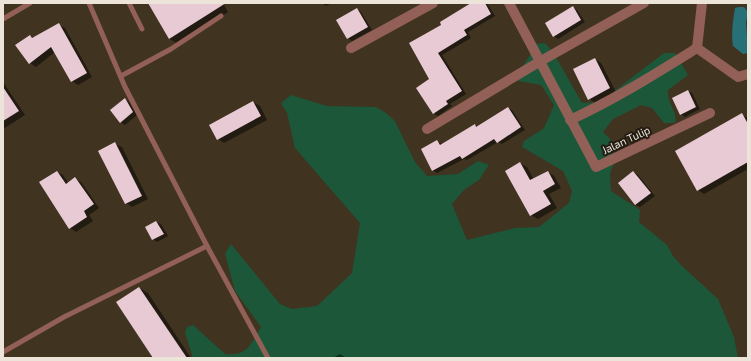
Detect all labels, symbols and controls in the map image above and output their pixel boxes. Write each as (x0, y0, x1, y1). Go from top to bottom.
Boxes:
street label: Jalan Tulip (600, 123, 652, 156)

